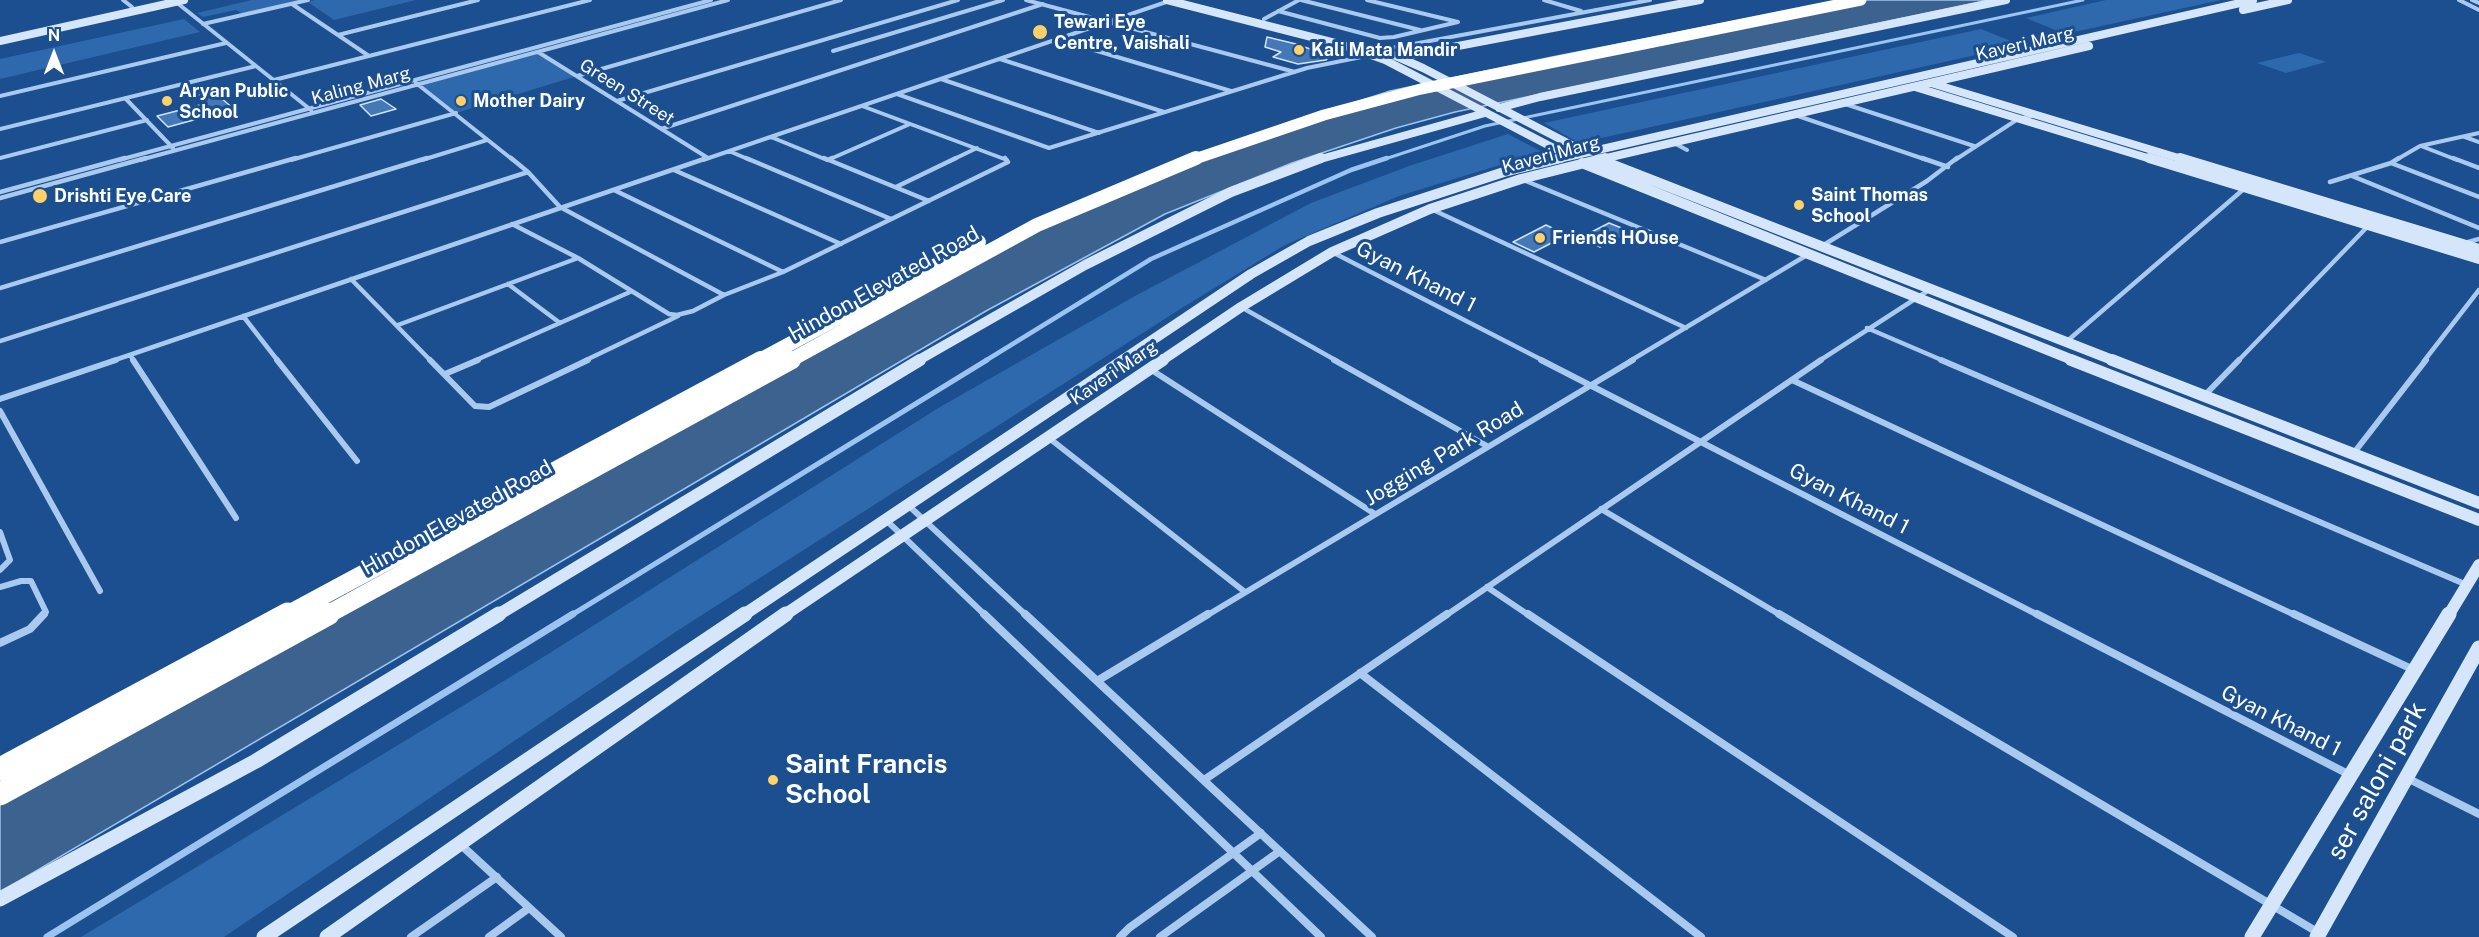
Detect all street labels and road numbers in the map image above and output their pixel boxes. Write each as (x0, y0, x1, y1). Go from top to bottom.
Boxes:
street label: Kaveri Marg (1974, 22, 2076, 66)
street label: Green Street (576, 54, 678, 130)
street label: Kaling Marg (309, 62, 413, 110)
street label: Kaveri Marg (1500, 132, 1602, 178)
street label: Hindon Elevated Road (784, 221, 984, 347)
street label: Gyan Khand 1 (1352, 236, 1480, 318)
street label: Kaveri Marg (1066, 336, 1162, 410)
street label: Jogging Park Road (1360, 397, 1528, 511)
street label: Hindon Elevated Road (357, 455, 557, 581)
street label: Gyan Khand 1 (1785, 458, 1913, 540)
street label: Gyan Khand 1 (2217, 680, 2345, 762)
street label: ser saloni park (2321, 696, 2433, 866)

